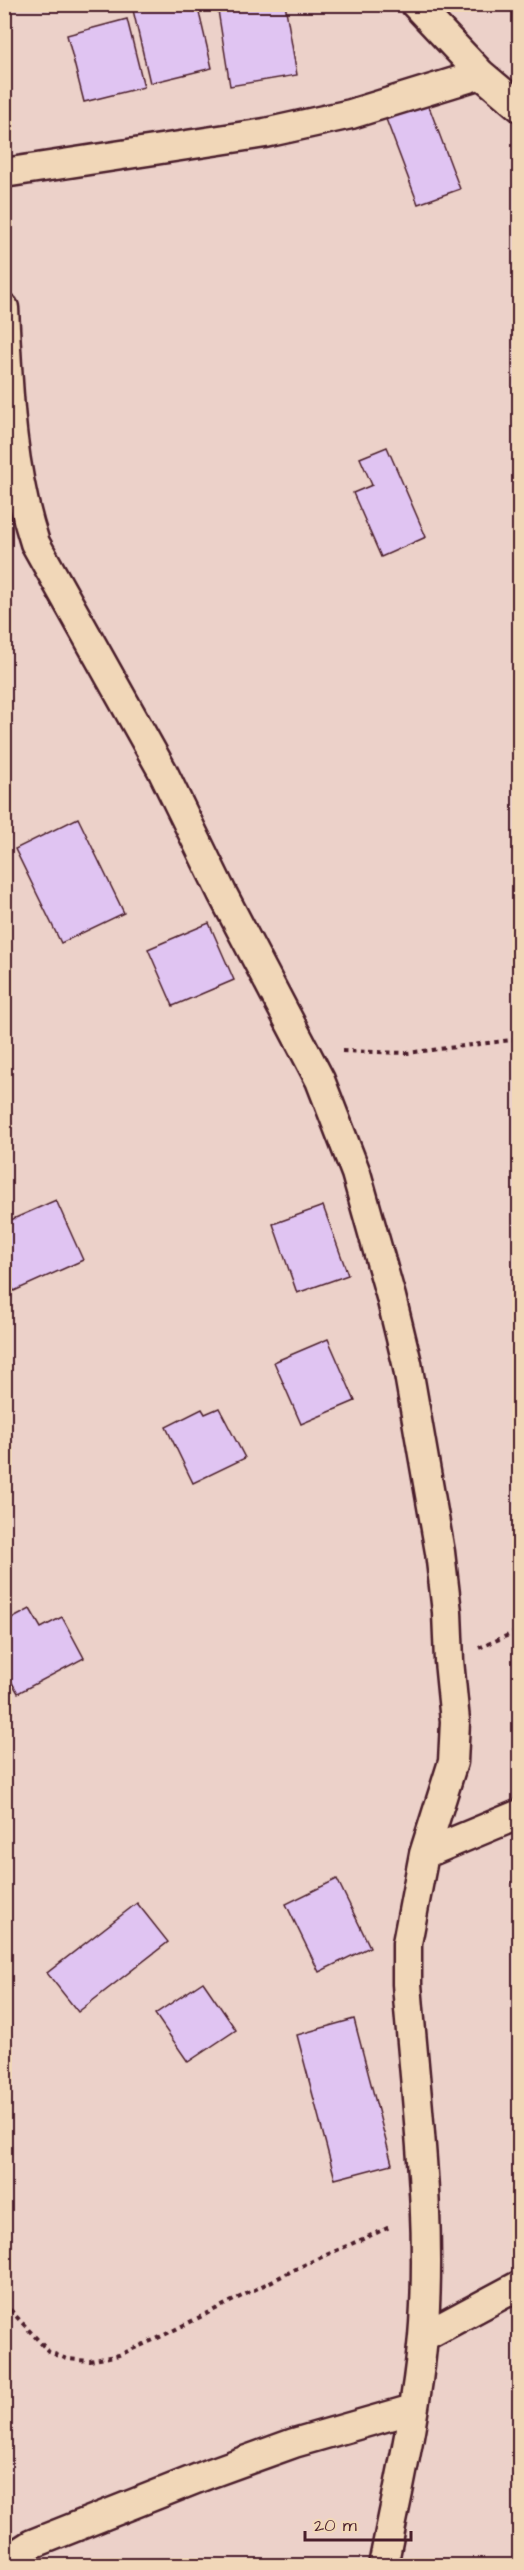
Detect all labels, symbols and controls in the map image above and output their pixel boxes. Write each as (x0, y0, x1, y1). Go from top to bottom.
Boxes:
scale bar (305, 2504, 412, 2542)
text: 20 m (314, 2513, 357, 2538)

